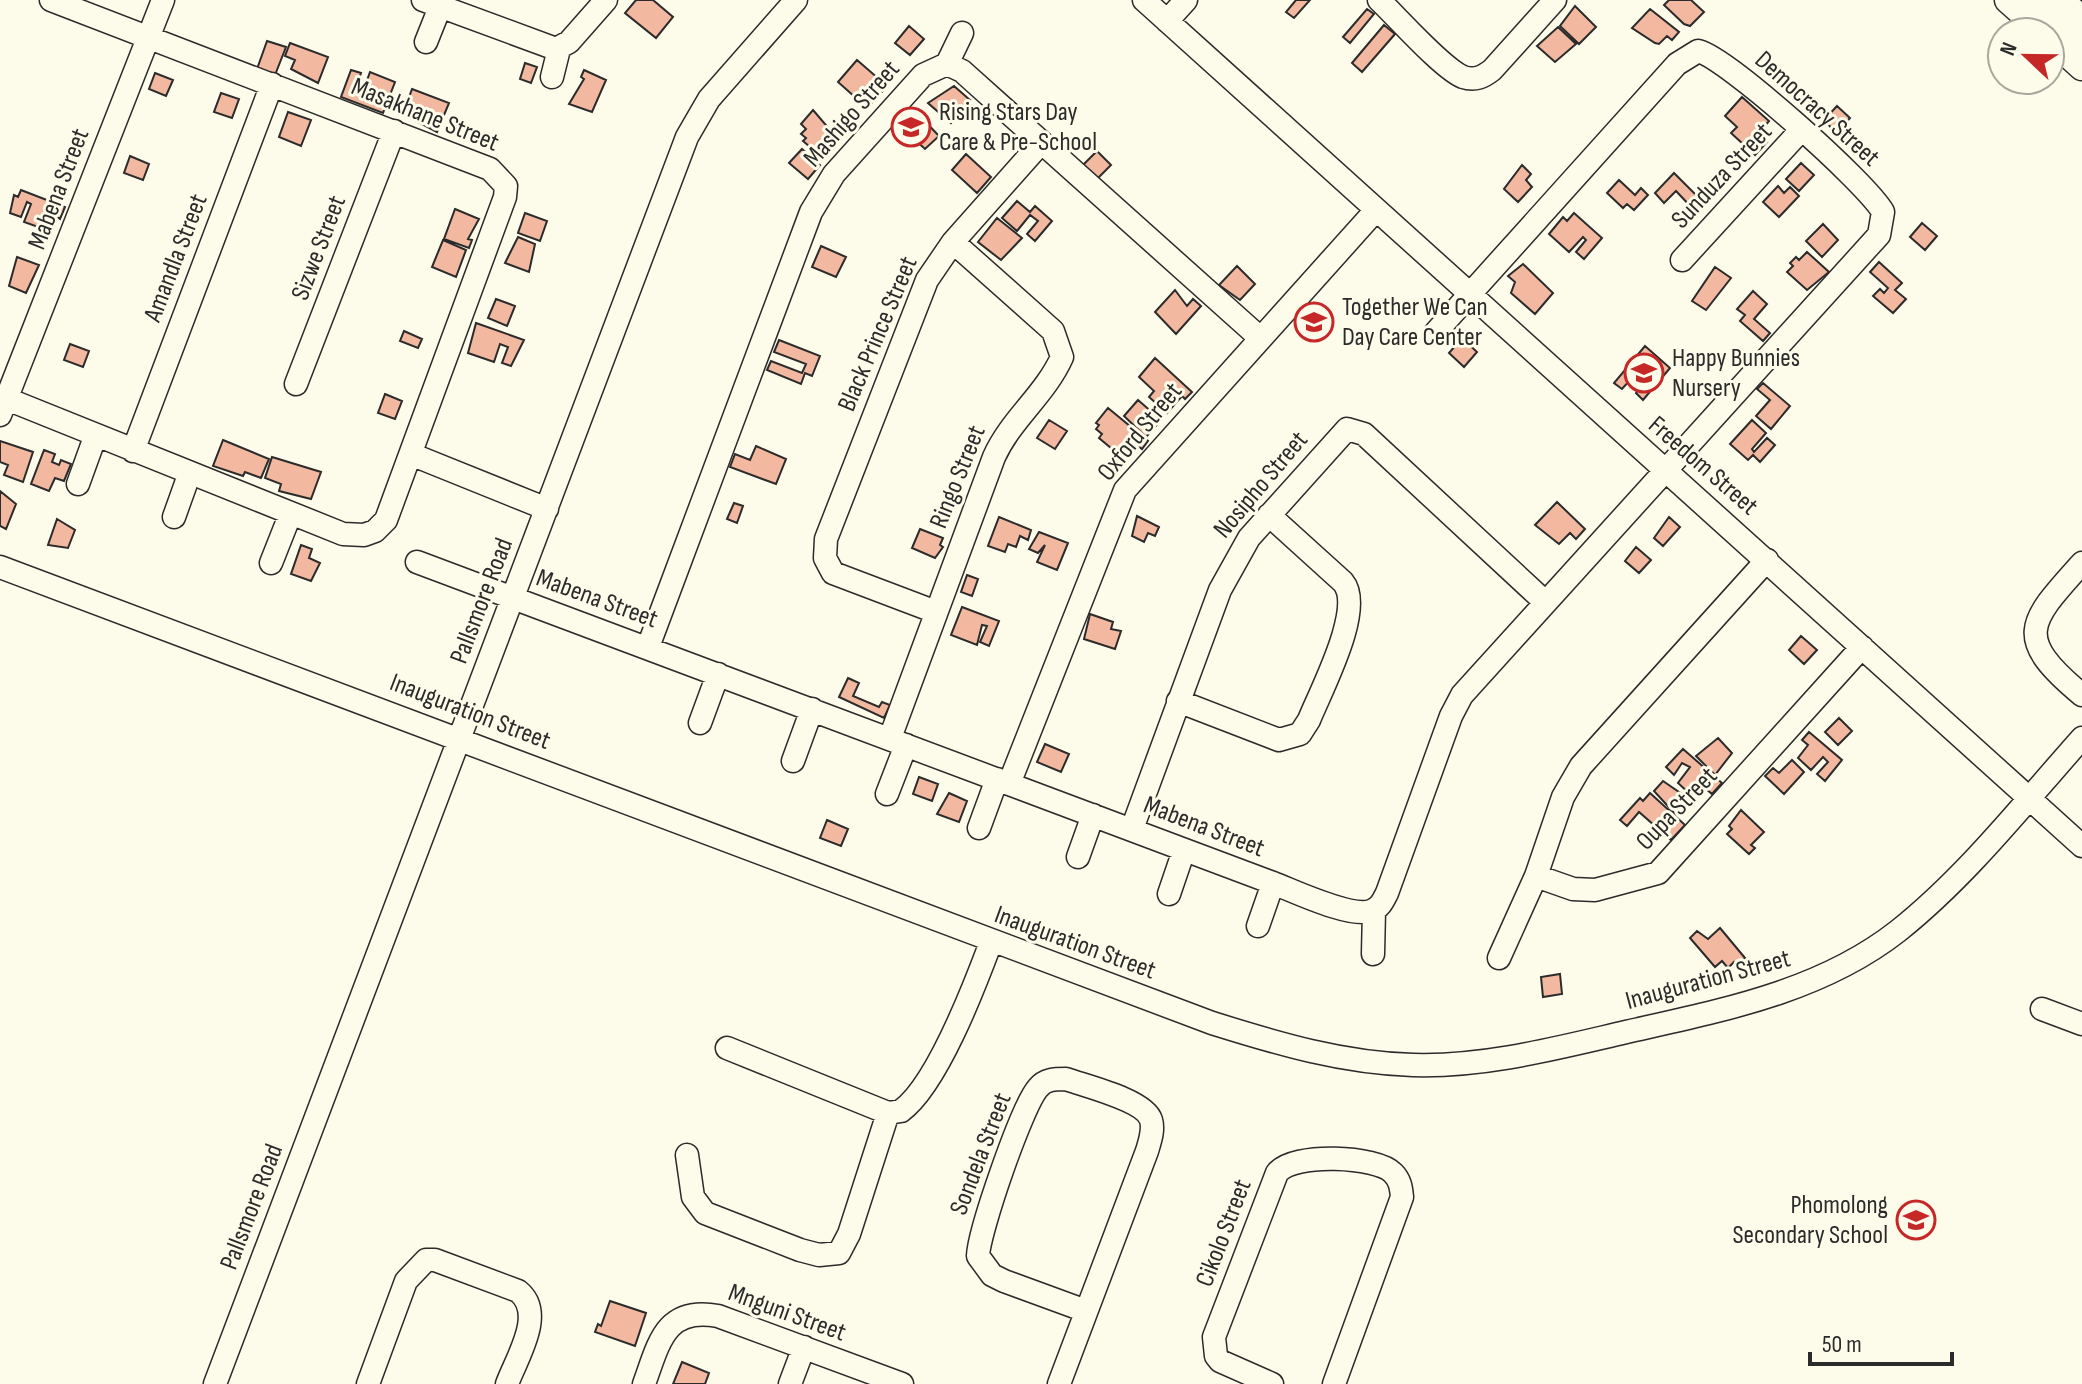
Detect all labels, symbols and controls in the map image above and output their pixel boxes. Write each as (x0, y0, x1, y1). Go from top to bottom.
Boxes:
north arrow (1986, 16, 2066, 96)
text: N (1994, 39, 2024, 60)
street label: Democracy Street (1748, 45, 1886, 173)
street label: Mashigo Street (797, 54, 907, 174)
street label: Masakhane Street (347, 71, 503, 159)
place label: Rising Stars Day Care & Pre-School (939, 97, 1097, 158)
school or university icon: Rising Stars Day Care & Pre-School (890, 106, 932, 148)
street label: Sunduza Street (1665, 117, 1779, 235)
street label: Mabena Street (22, 124, 96, 254)
street label: Amandla Street (137, 190, 215, 327)
street label: Sizwe Street (285, 191, 353, 305)
street label: Black Prince Street (831, 252, 925, 416)
place label: Together We Can Day Care Center (1342, 292, 1488, 353)
school or university icon: Together We Can Day Care Center (1293, 301, 1335, 343)
place label: Happy Bunnies Nursery (1672, 343, 1800, 404)
school or university icon: Happy Bunnies Nursery (1623, 352, 1665, 394)
street label: Oxford Street (1091, 377, 1189, 487)
street label: Freedom Street (1642, 410, 1764, 522)
street label: Ringo Street (923, 421, 993, 533)
street label: Nosipho Street (1207, 425, 1315, 545)
street label: Pallsmore Road (444, 534, 520, 668)
street label: Mabena Street (532, 563, 662, 635)
street label: Inauguration Street (385, 667, 555, 757)
street label: Oupa Street (1630, 761, 1724, 857)
street label: Mabena Street (1139, 790, 1269, 864)
street label: Inauguration Street (990, 899, 1160, 987)
street label: Inauguration Street (1622, 943, 1794, 1017)
street label: Sondela Street (944, 1089, 1018, 1219)
street label: Pallsmore Road (214, 1140, 290, 1274)
street label: Cikolo Street (1189, 1175, 1259, 1291)
place label: Phomolong Secondary School (1732, 1190, 1888, 1251)
school or university icon: Phomolong Secondary School (1895, 1199, 1937, 1241)
street label: Mnguni Street (724, 1277, 850, 1349)
scale bar (1810, 1316, 1952, 1366)
text: 50 m (1822, 1330, 1862, 1359)

